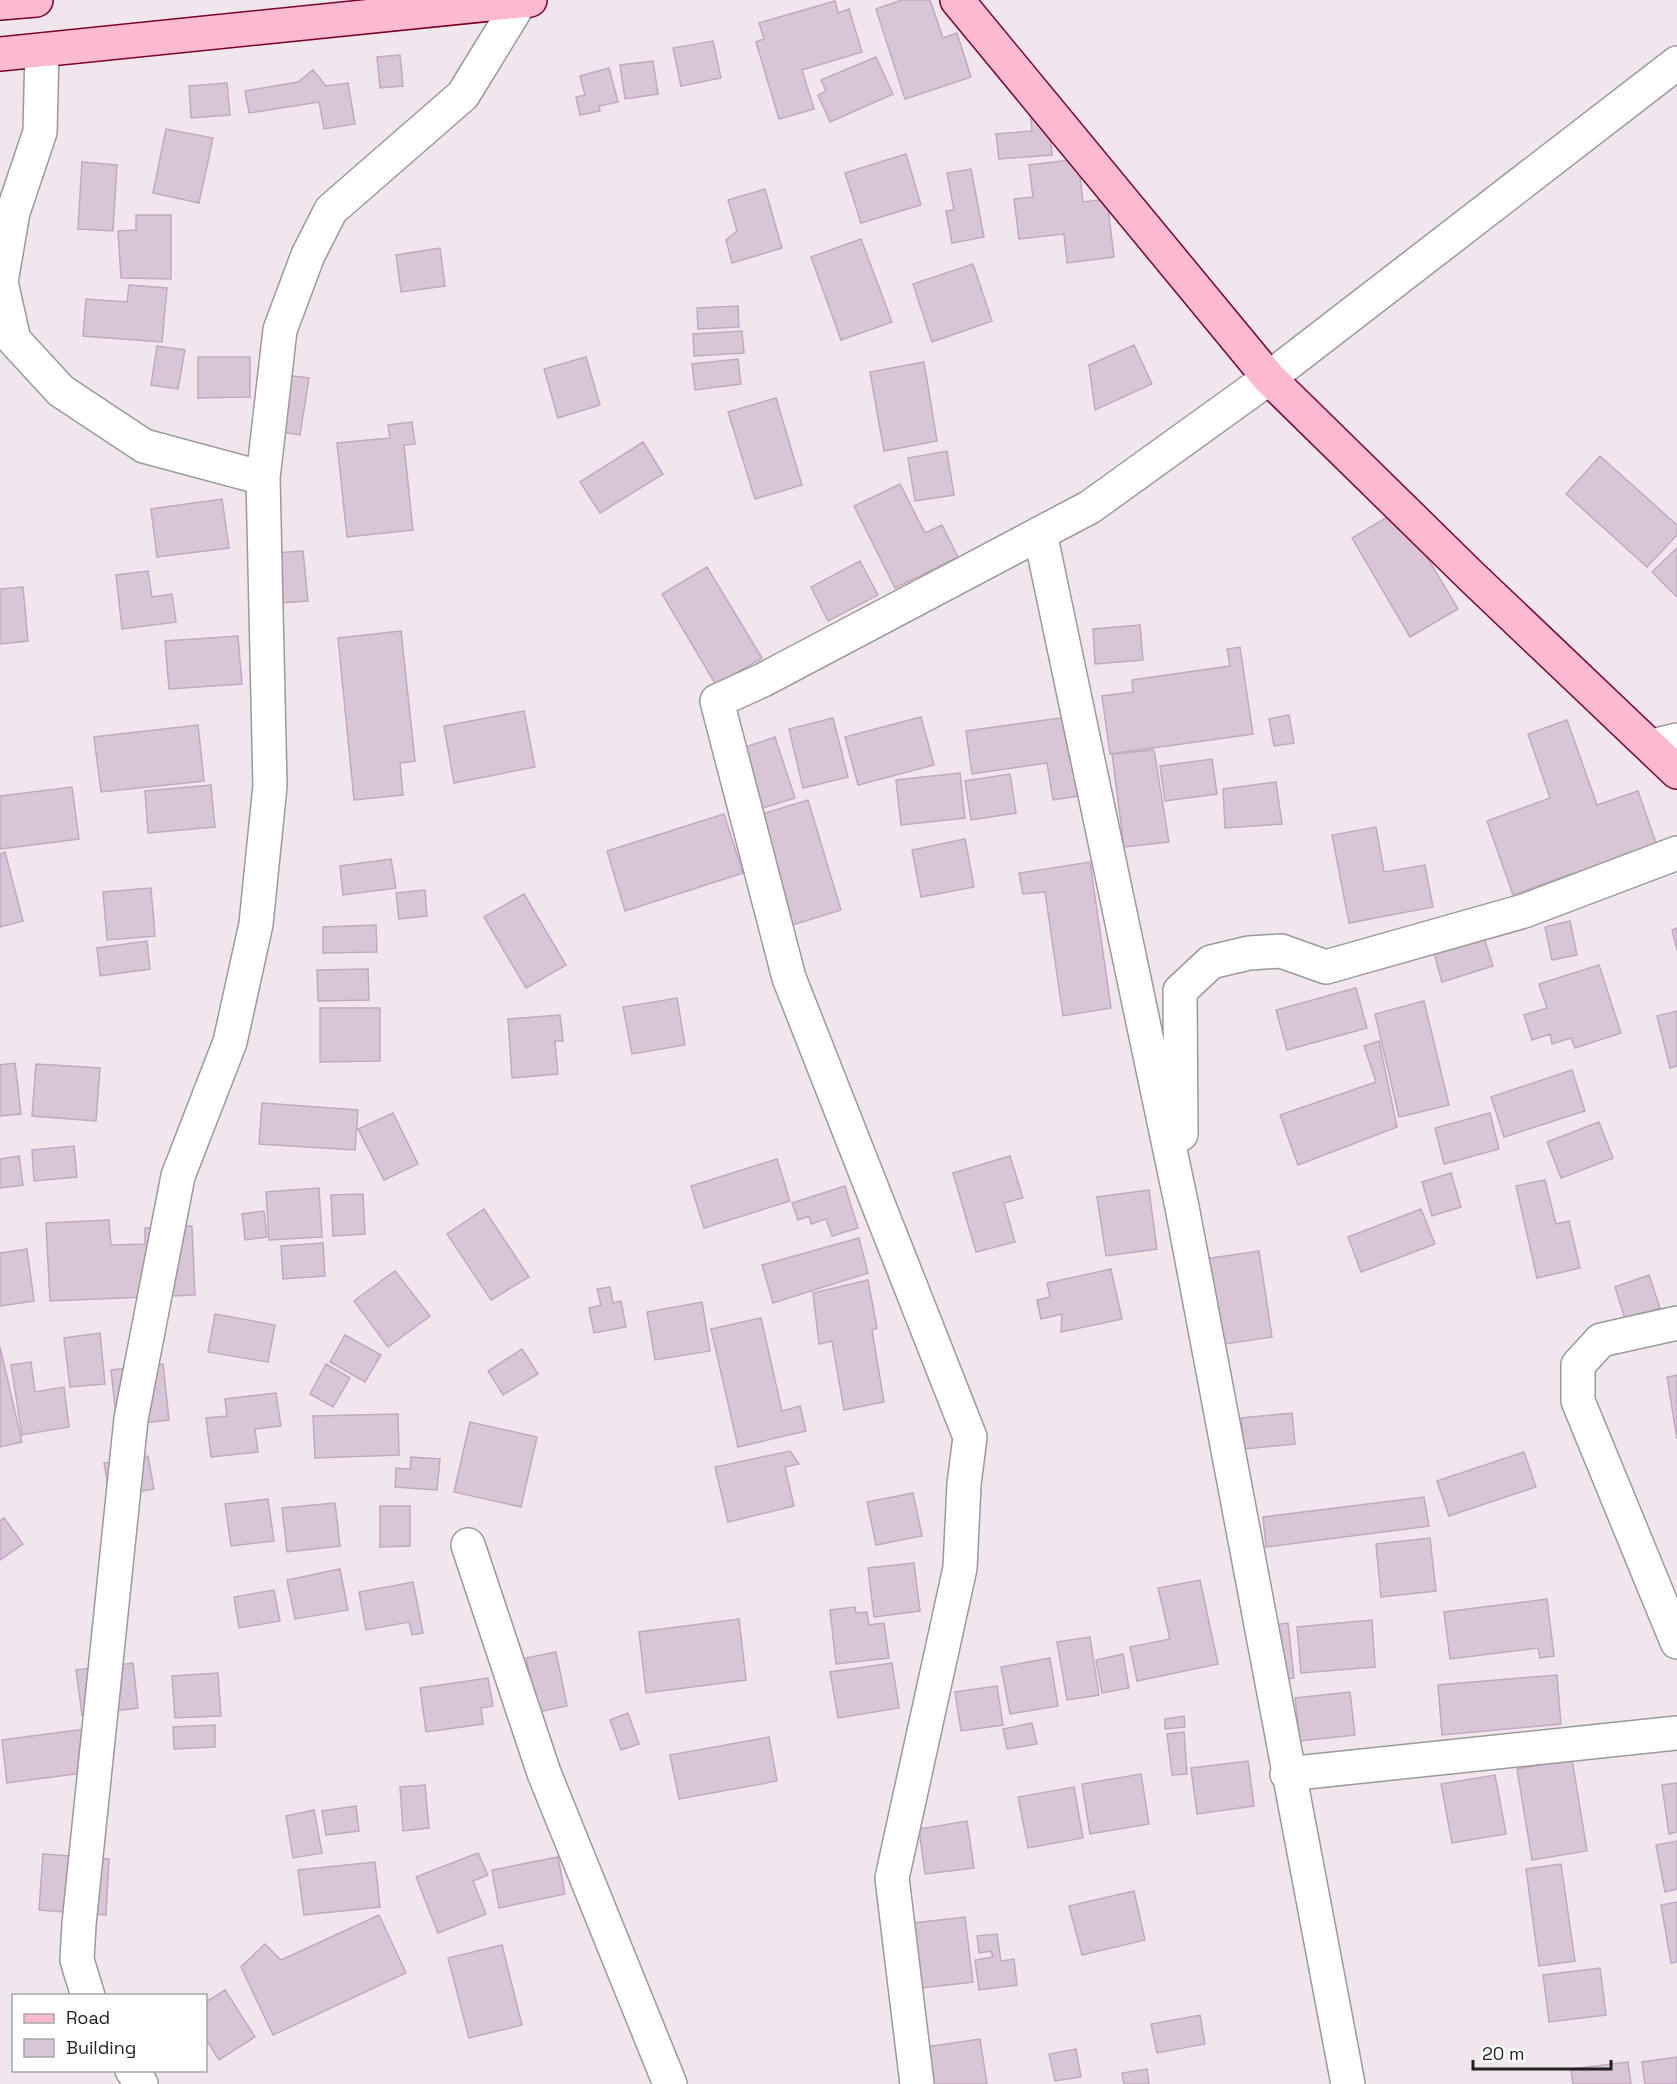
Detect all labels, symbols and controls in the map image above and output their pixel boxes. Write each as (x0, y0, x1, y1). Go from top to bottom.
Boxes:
legend (12, 1994, 207, 2072)
text: Road (66, 2006, 110, 2029)
scale bar (1473, 2033, 1611, 2071)
text: Building (66, 2036, 136, 2059)
text: 20 m (1482, 2042, 1525, 2065)

